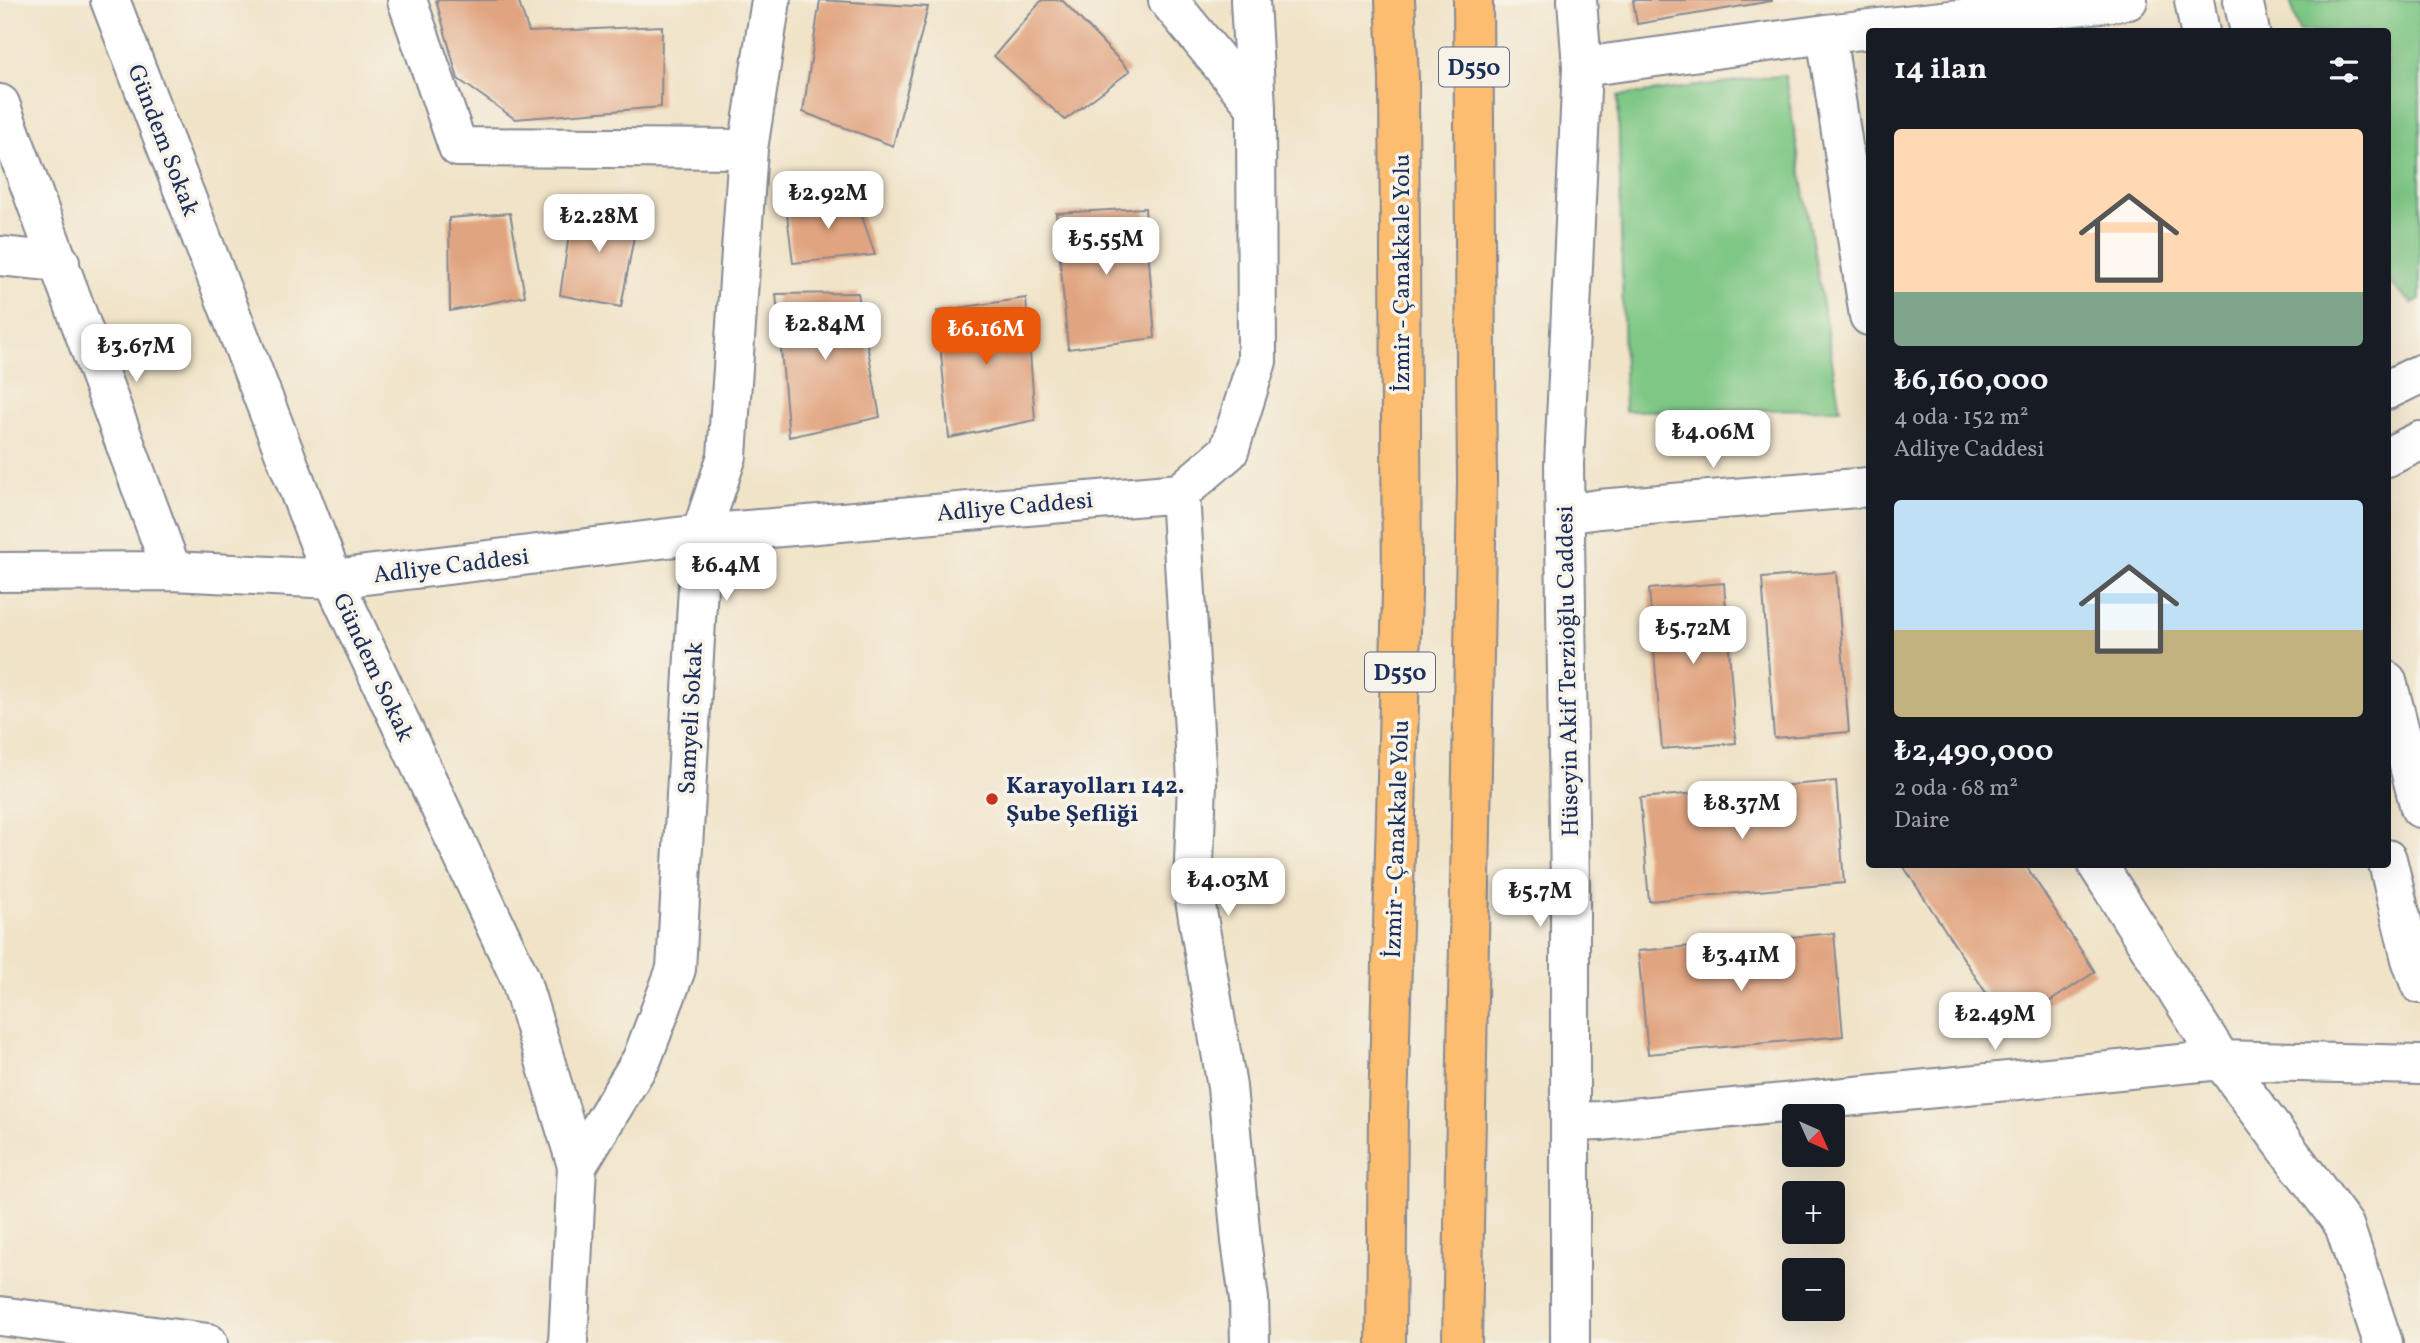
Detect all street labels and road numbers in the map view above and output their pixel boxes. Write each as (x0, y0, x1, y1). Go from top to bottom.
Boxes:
road number: D550 (1439, 48, 1509, 86)
street label: Gündem Sokak (118, 60, 207, 222)
street label: İzmir - Çanakkale Yolu (1386, 154, 1420, 392)
street label: Adliye Caddesi (936, 484, 1095, 532)
street label: Hüseyin Akif Terzioğlu Caddesi (1549, 505, 1589, 837)
street label: Adliye Caddesi (371, 541, 531, 593)
street label: Gündem Sokak (323, 588, 421, 748)
street label: Samyeli Sokak (671, 641, 713, 795)
road number: D550 (1365, 652, 1435, 692)
street label: İzmir - Çanakkale Yolu (1377, 719, 1419, 959)

